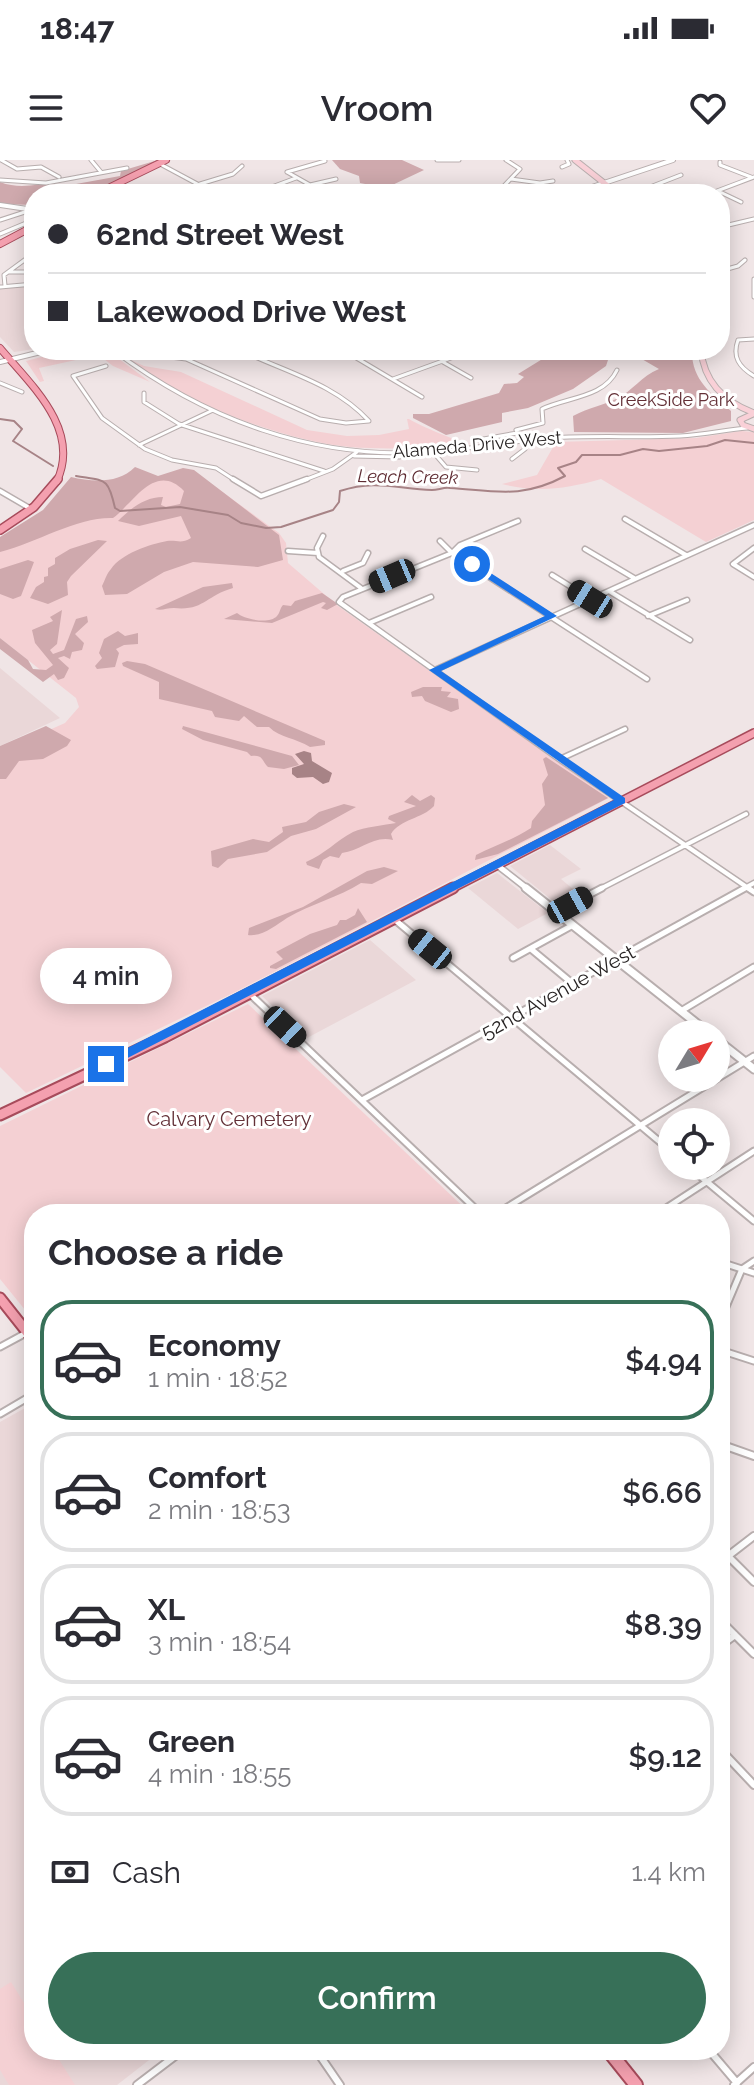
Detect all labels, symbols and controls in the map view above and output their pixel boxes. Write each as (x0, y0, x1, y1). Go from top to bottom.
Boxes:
text: 18:47 (40, 11, 114, 46)
icon: menu (24, 86, 68, 130)
icon: heart (686, 86, 730, 130)
text: Vroom (321, 87, 433, 129)
text: 62nd Street West (96, 217, 344, 252)
text: Lakewood Drive West (96, 294, 406, 329)
park label: CreekSide Park (607, 389, 735, 410)
street label: Alameda Drive West (392, 427, 562, 462)
water label: Leach Creek (358, 465, 459, 488)
route start (454, 546, 490, 582)
car (365, 556, 419, 596)
car (563, 576, 617, 622)
car (543, 883, 597, 927)
car (404, 925, 456, 973)
street label: 52nd Avenue West (477, 940, 639, 1044)
callout: 4 min (40, 948, 172, 1004)
text: 4 min (72, 961, 140, 991)
car (259, 1002, 311, 1052)
north arrow (658, 1020, 730, 1092)
map controls (658, 1020, 730, 1180)
route end (88, 1046, 124, 1082)
park label: Calvary Cemetery (146, 1107, 312, 1131)
button: locate (658, 1108, 730, 1180)
text: Choose a ride (48, 1231, 283, 1273)
icon: car (52, 1324, 124, 1396)
text: Economy (148, 1328, 281, 1363)
text: $4.94 (625, 1343, 702, 1378)
text: 1 min · 18:52 (148, 1363, 288, 1393)
icon: car (52, 1456, 124, 1528)
text: Comfort (148, 1460, 267, 1495)
text: $6.66 (622, 1475, 702, 1510)
text: 2 min · 18:53 (148, 1495, 291, 1525)
icon: car (52, 1588, 124, 1660)
text: XL (148, 1592, 185, 1627)
text: $8.39 (625, 1607, 702, 1642)
text: 3 min · 18:54 (148, 1627, 291, 1657)
icon: car (52, 1720, 124, 1792)
text: Green (148, 1724, 235, 1759)
text: $9.12 (629, 1739, 702, 1774)
text: 4 min · 18:55 (148, 1759, 292, 1789)
icon: cash (48, 1850, 92, 1894)
text: Cash (112, 1855, 181, 1890)
text: 1.4 km (631, 1857, 706, 1887)
button: Confirm (48, 1952, 706, 2044)

